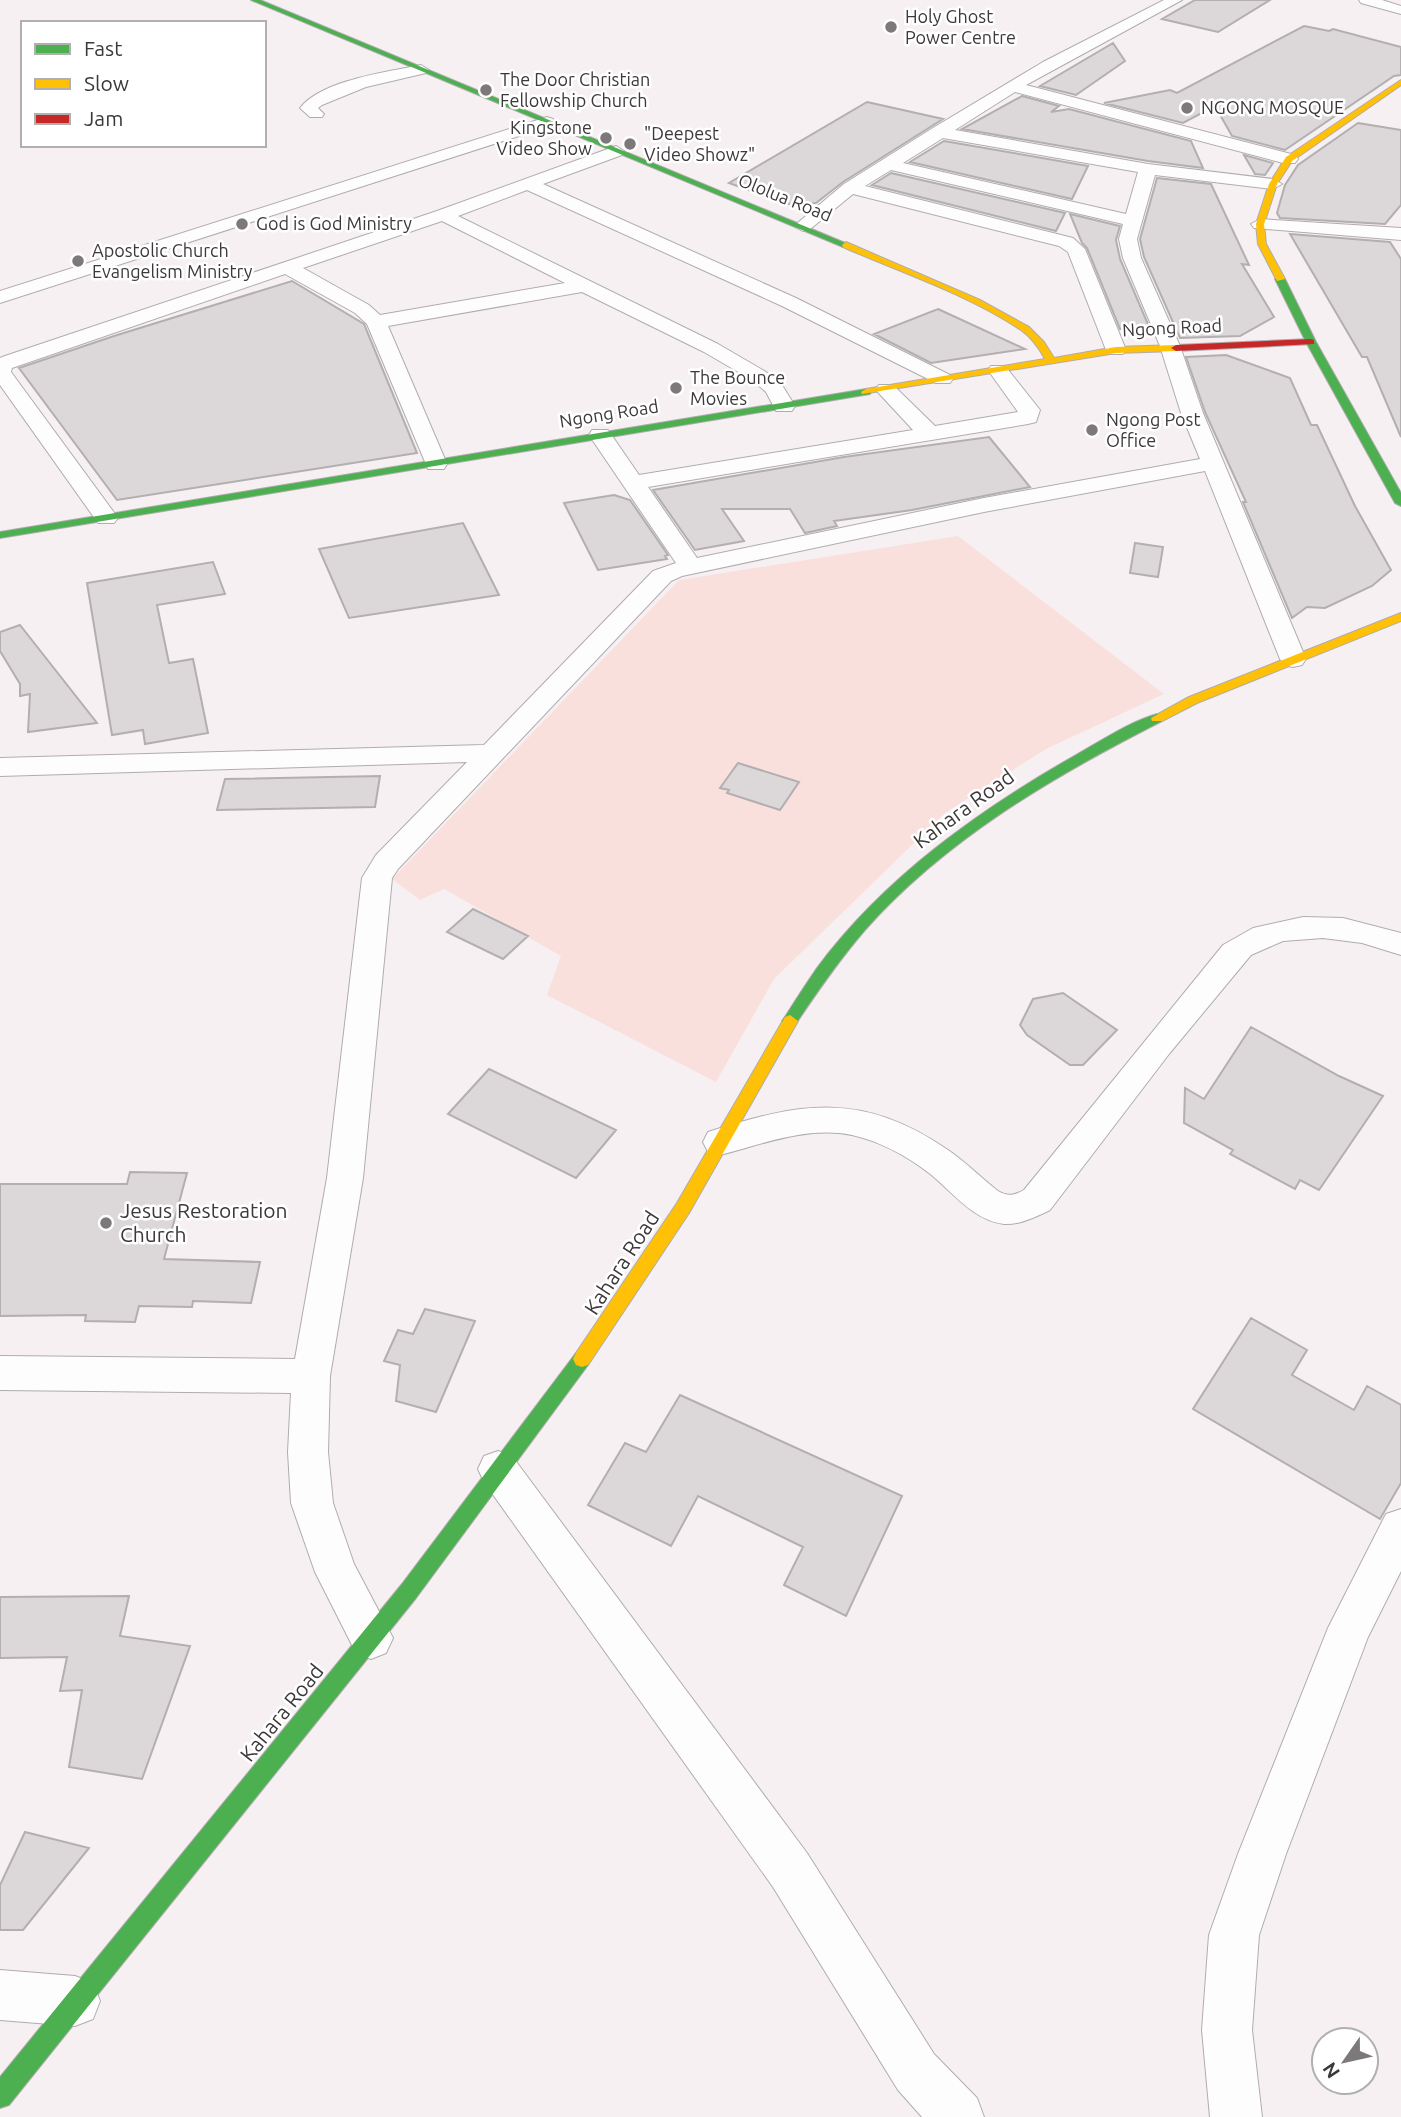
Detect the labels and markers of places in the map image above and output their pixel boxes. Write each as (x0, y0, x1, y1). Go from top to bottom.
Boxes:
place label: Holy Ghost Power Centre (905, 6, 1016, 47)
marker: Holy Ghost Power Centre (883, 19, 899, 35)
place label: The Door Christian Fellowship Church (500, 69, 650, 110)
marker: The Door Christian Fellowship Church (478, 82, 494, 98)
place label: NGONG MOSQUE (1201, 97, 1344, 118)
marker: NGONG MOSQUE (1179, 100, 1195, 116)
place label: Kingstone Video Show (496, 117, 592, 158)
place label: "Deepest Video Showz" (644, 123, 755, 164)
marker: Kingstone Video Show (598, 130, 614, 146)
marker: "Deepest Video Showz" (622, 136, 638, 152)
place label: God is God Ministry (256, 213, 412, 233)
marker: God is God Ministry (234, 216, 250, 232)
place label: Apostolic Church Evangelism Ministry (92, 240, 253, 281)
marker: Apostolic Church Evangelism Ministry (70, 253, 86, 269)
place label: The Bounce Movies (690, 367, 785, 408)
marker: The Bounce Movies (668, 380, 684, 396)
place label: Ngong Post Office (1106, 409, 1200, 450)
marker: Ngong Post Office (1084, 422, 1100, 438)
place label: Jesus Restoration Church (120, 1198, 288, 1246)
marker: Jesus Restoration Church (98, 1215, 114, 1231)

